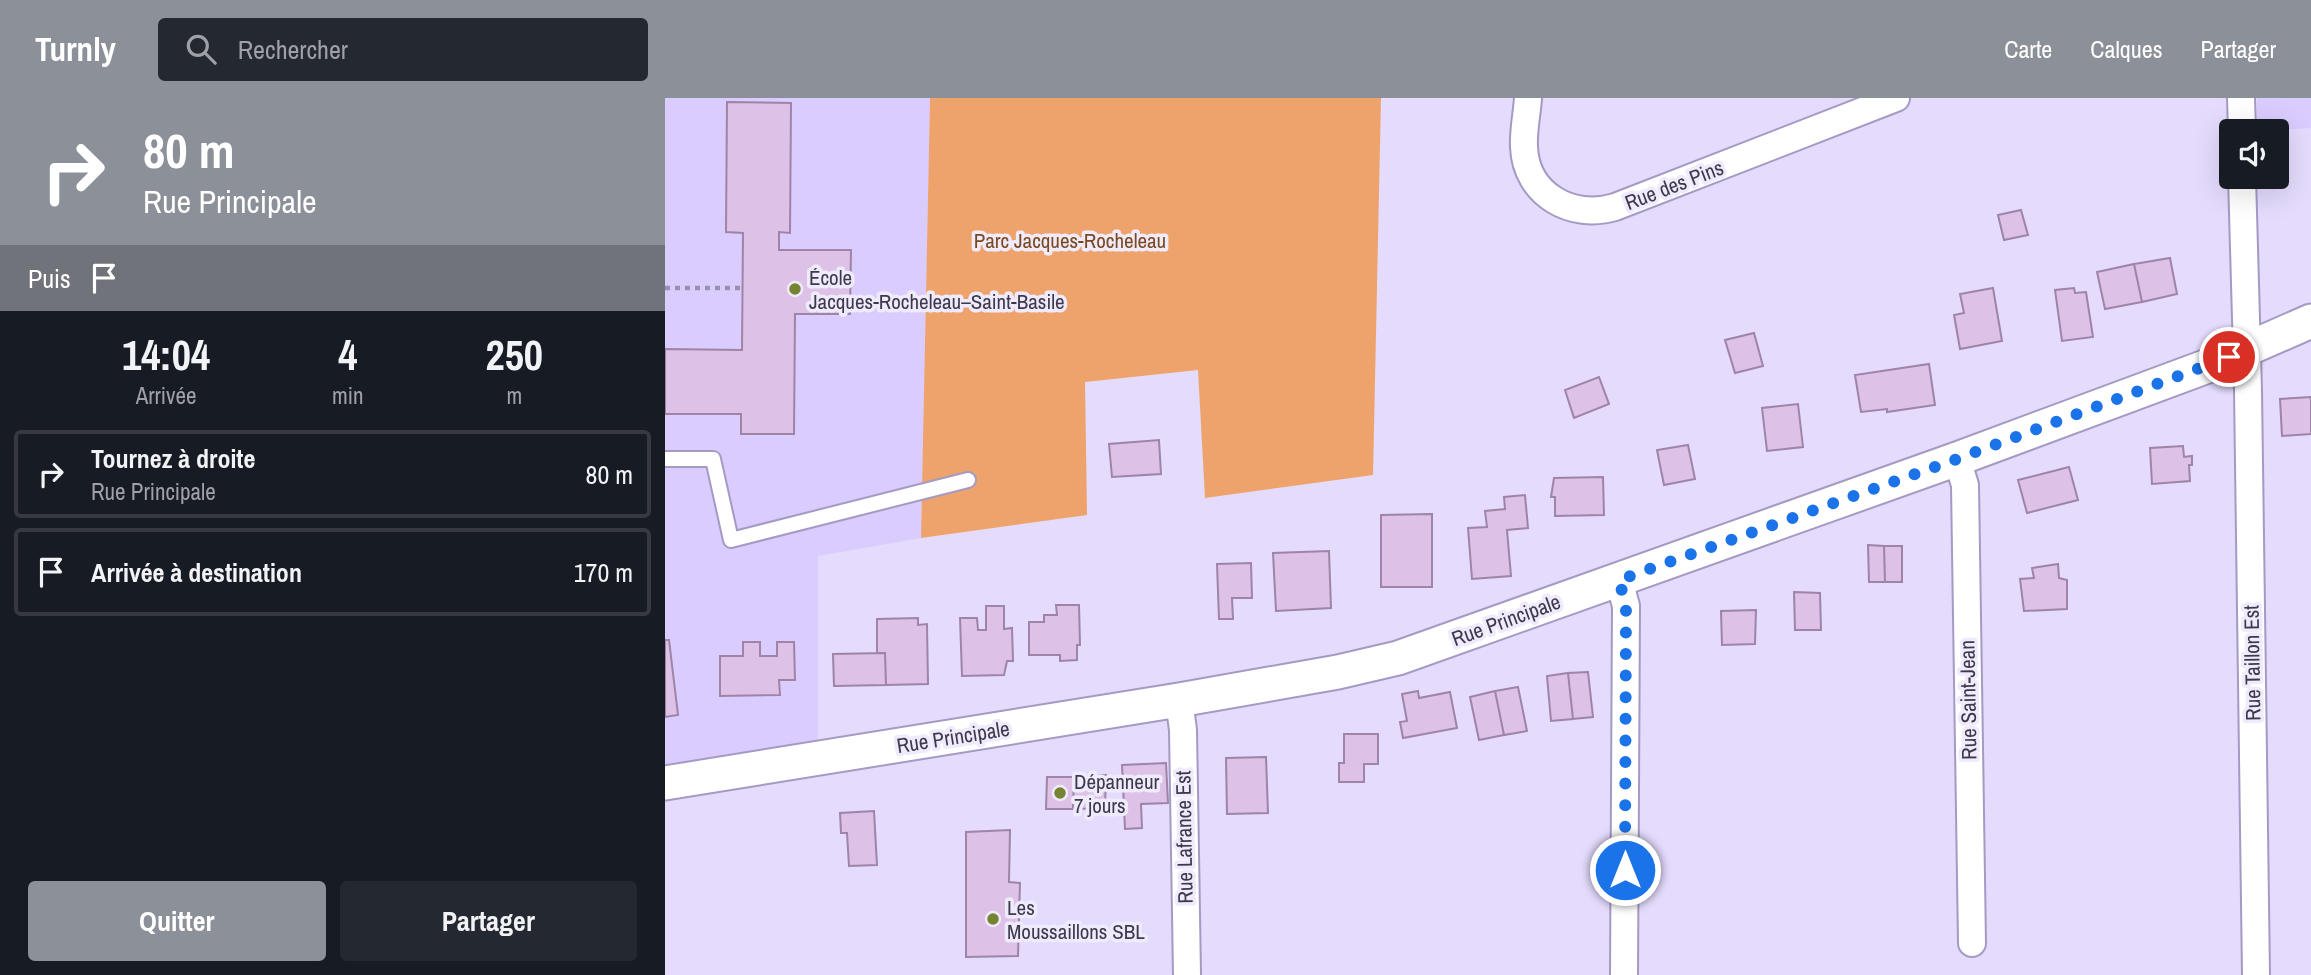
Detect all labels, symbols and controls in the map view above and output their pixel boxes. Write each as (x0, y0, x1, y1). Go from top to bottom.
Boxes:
search box (158, 18, 648, 81)
text: Turnly (35, 27, 116, 71)
icon: search (182, 30, 220, 68)
text: Rechercher (238, 32, 348, 67)
text: Carte (2004, 33, 2052, 65)
text: Calques (2090, 33, 2163, 65)
text: Partager (2201, 33, 2276, 65)
text: 80 m (143, 117, 235, 183)
map controls (2219, 119, 2289, 189)
button: sound (2219, 119, 2289, 189)
icon: right (28, 126, 119, 217)
street label: Rue des Pins (1621, 153, 1727, 217)
text: Rue Principale (143, 180, 317, 223)
park label: Parc Jacques-Rocheleau (974, 226, 1166, 255)
icon: arrive (85, 259, 123, 297)
text: Puis (28, 261, 71, 296)
place label: École Jacques-Rocheleau–Saint-Basile (809, 263, 1065, 316)
marker: École Jacques-Rocheleau–Saint-Basile (787, 281, 803, 297)
text: 14:04 (122, 327, 210, 383)
text: 4 (338, 327, 357, 383)
text: 250 (486, 327, 543, 383)
pin (2199, 327, 2259, 387)
icon: arrive (2210, 338, 2248, 376)
text: Arrivée (136, 380, 196, 411)
text: min (332, 380, 364, 411)
text: m (506, 380, 522, 411)
text: Tournez à droite (91, 441, 255, 476)
icon: right (32, 455, 70, 493)
text: 80 m (586, 457, 633, 492)
text: Rue Principale (91, 476, 216, 507)
icon: arrive (32, 553, 70, 591)
text: Arrivée à destination (91, 555, 302, 590)
text: 170 m (574, 555, 633, 590)
street label: Rue Principale (1448, 587, 1564, 653)
street label: Rue Taillon Est (2236, 605, 2268, 721)
street label: Rue Saint-Jean (1952, 640, 1984, 760)
street label: Rue Principale (894, 714, 1012, 760)
place label: Dépanneur 7 jours (1074, 767, 1159, 820)
street label: Rue Lafrance Est (1168, 770, 1200, 904)
marker: Dépanneur 7 jours (1052, 785, 1068, 801)
position arrow (1588, 833, 1662, 907)
button: Quitter (28, 881, 326, 961)
button: Partager (340, 881, 637, 961)
place label: Les Moussaillons SBL (1007, 893, 1145, 946)
marker: Les Moussaillons SBL (985, 911, 1001, 927)

